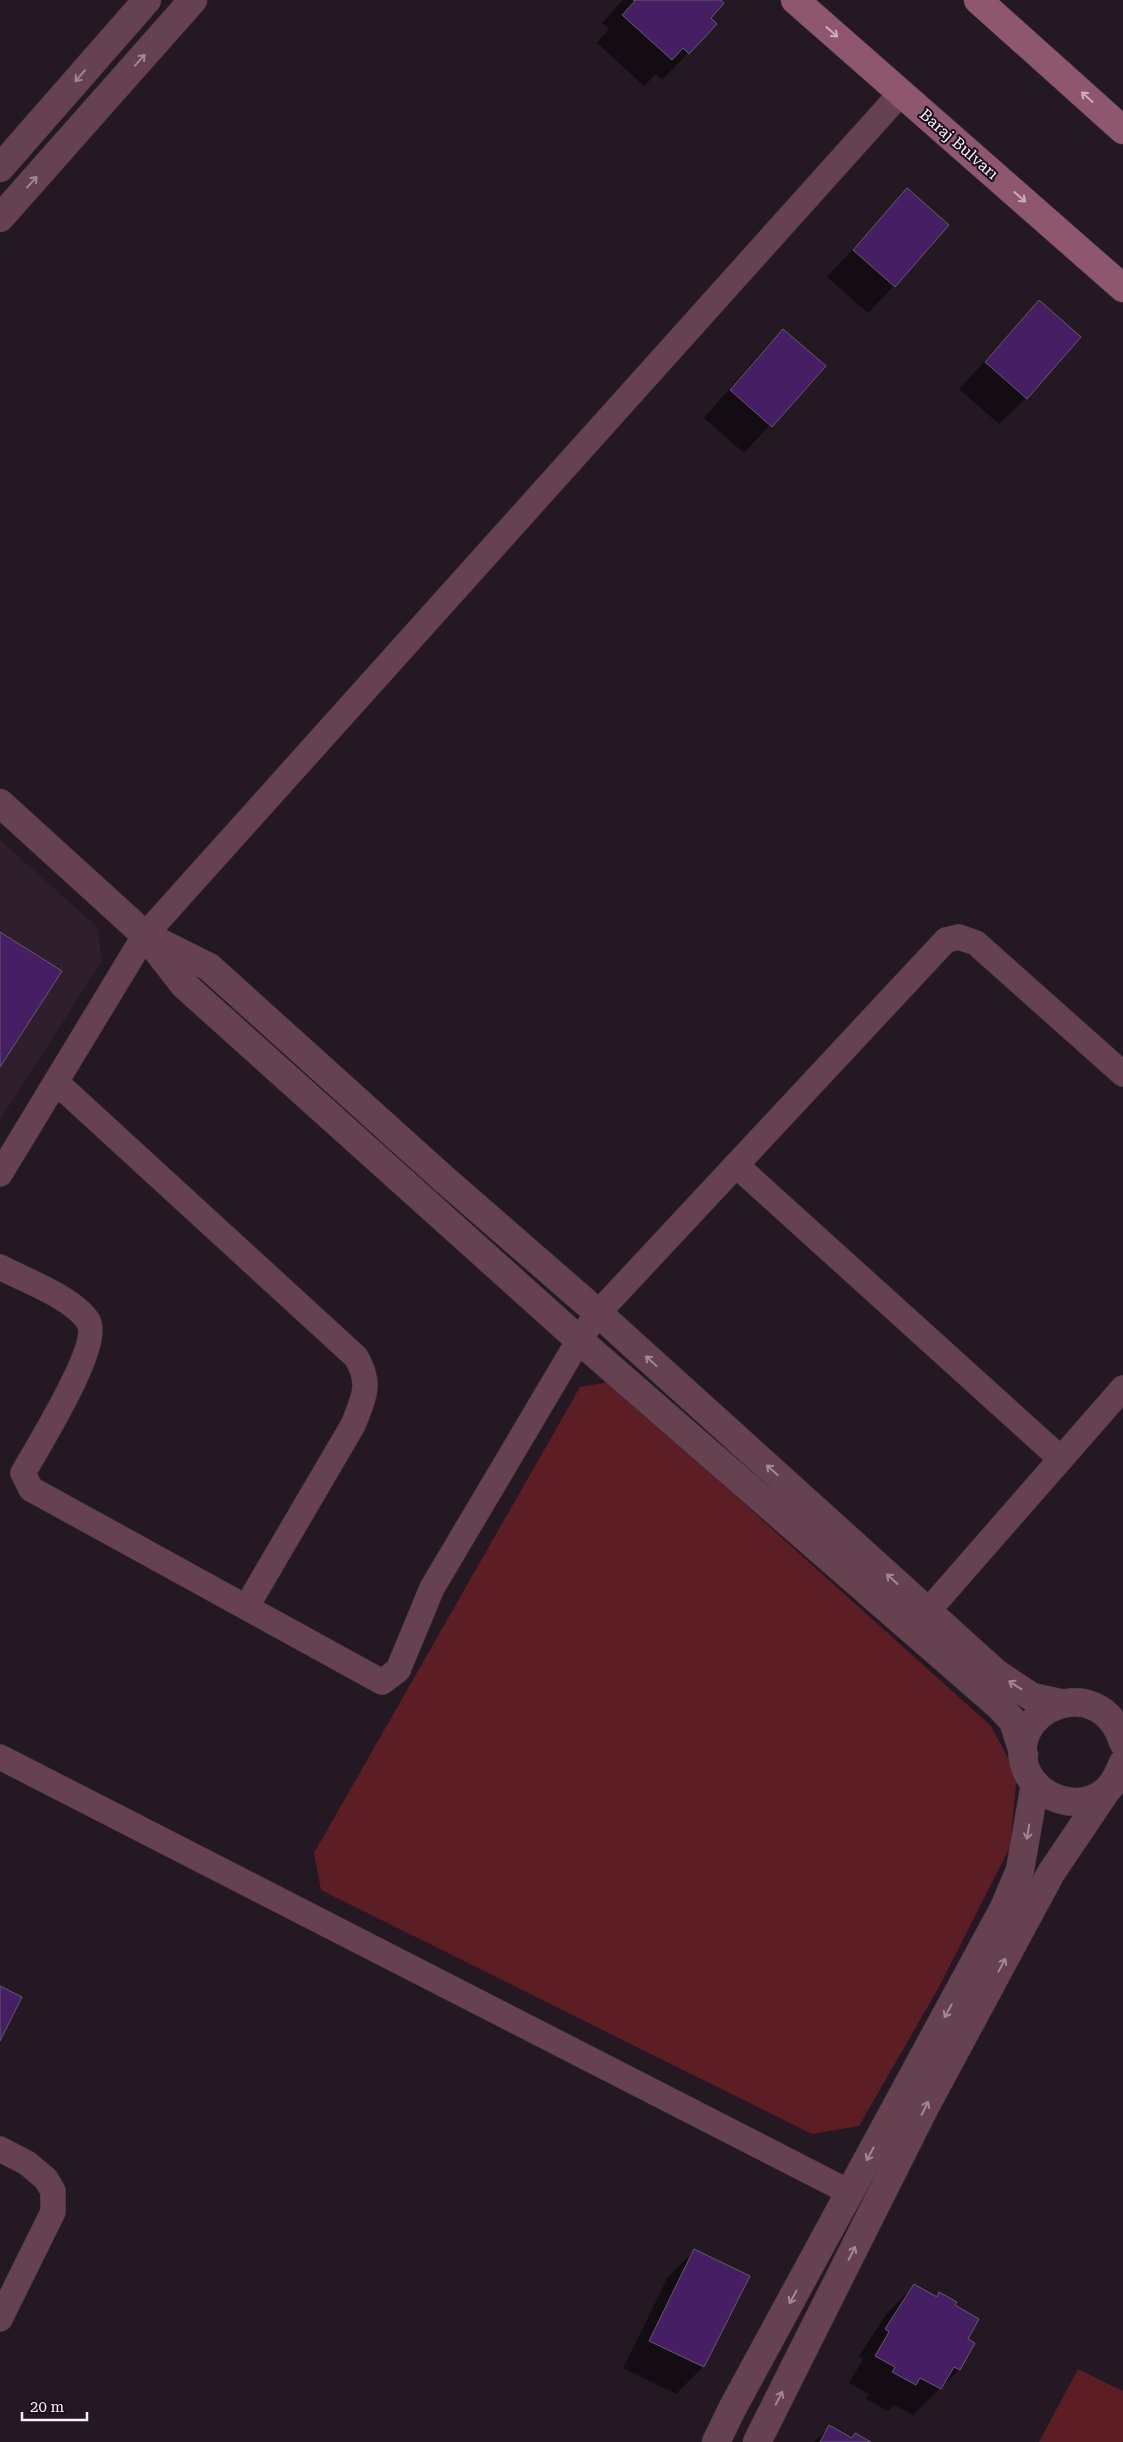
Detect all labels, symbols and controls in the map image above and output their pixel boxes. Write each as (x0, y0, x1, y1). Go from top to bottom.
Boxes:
one-way arrow (825, 26, 838, 38)
one-way arrow (134, 54, 146, 67)
one-way arrow (74, 70, 86, 83)
one-way arrow (1080, 91, 1093, 103)
street label: Baraj Bulvarı (916, 105, 1002, 183)
one-way arrow (27, 175, 38, 188)
one-way arrow (1013, 191, 1026, 203)
one-way arrow (645, 1355, 658, 1367)
one-way arrow (766, 1464, 779, 1476)
one-way arrow (886, 1573, 899, 1585)
one-way arrow (1008, 1680, 1022, 1691)
one-way arrow (1023, 1824, 1033, 1840)
one-way arrow (997, 1957, 1007, 1972)
one-way arrow (943, 2004, 953, 2019)
one-way arrow (921, 2101, 930, 2116)
one-way arrow (865, 2147, 875, 2162)
one-way arrow (848, 2246, 857, 2261)
one-way arrow (787, 2289, 797, 2304)
scale bar (22, 2390, 88, 2422)
one-way arrow (774, 2391, 784, 2406)
text: 20 m (30, 2398, 65, 2416)

